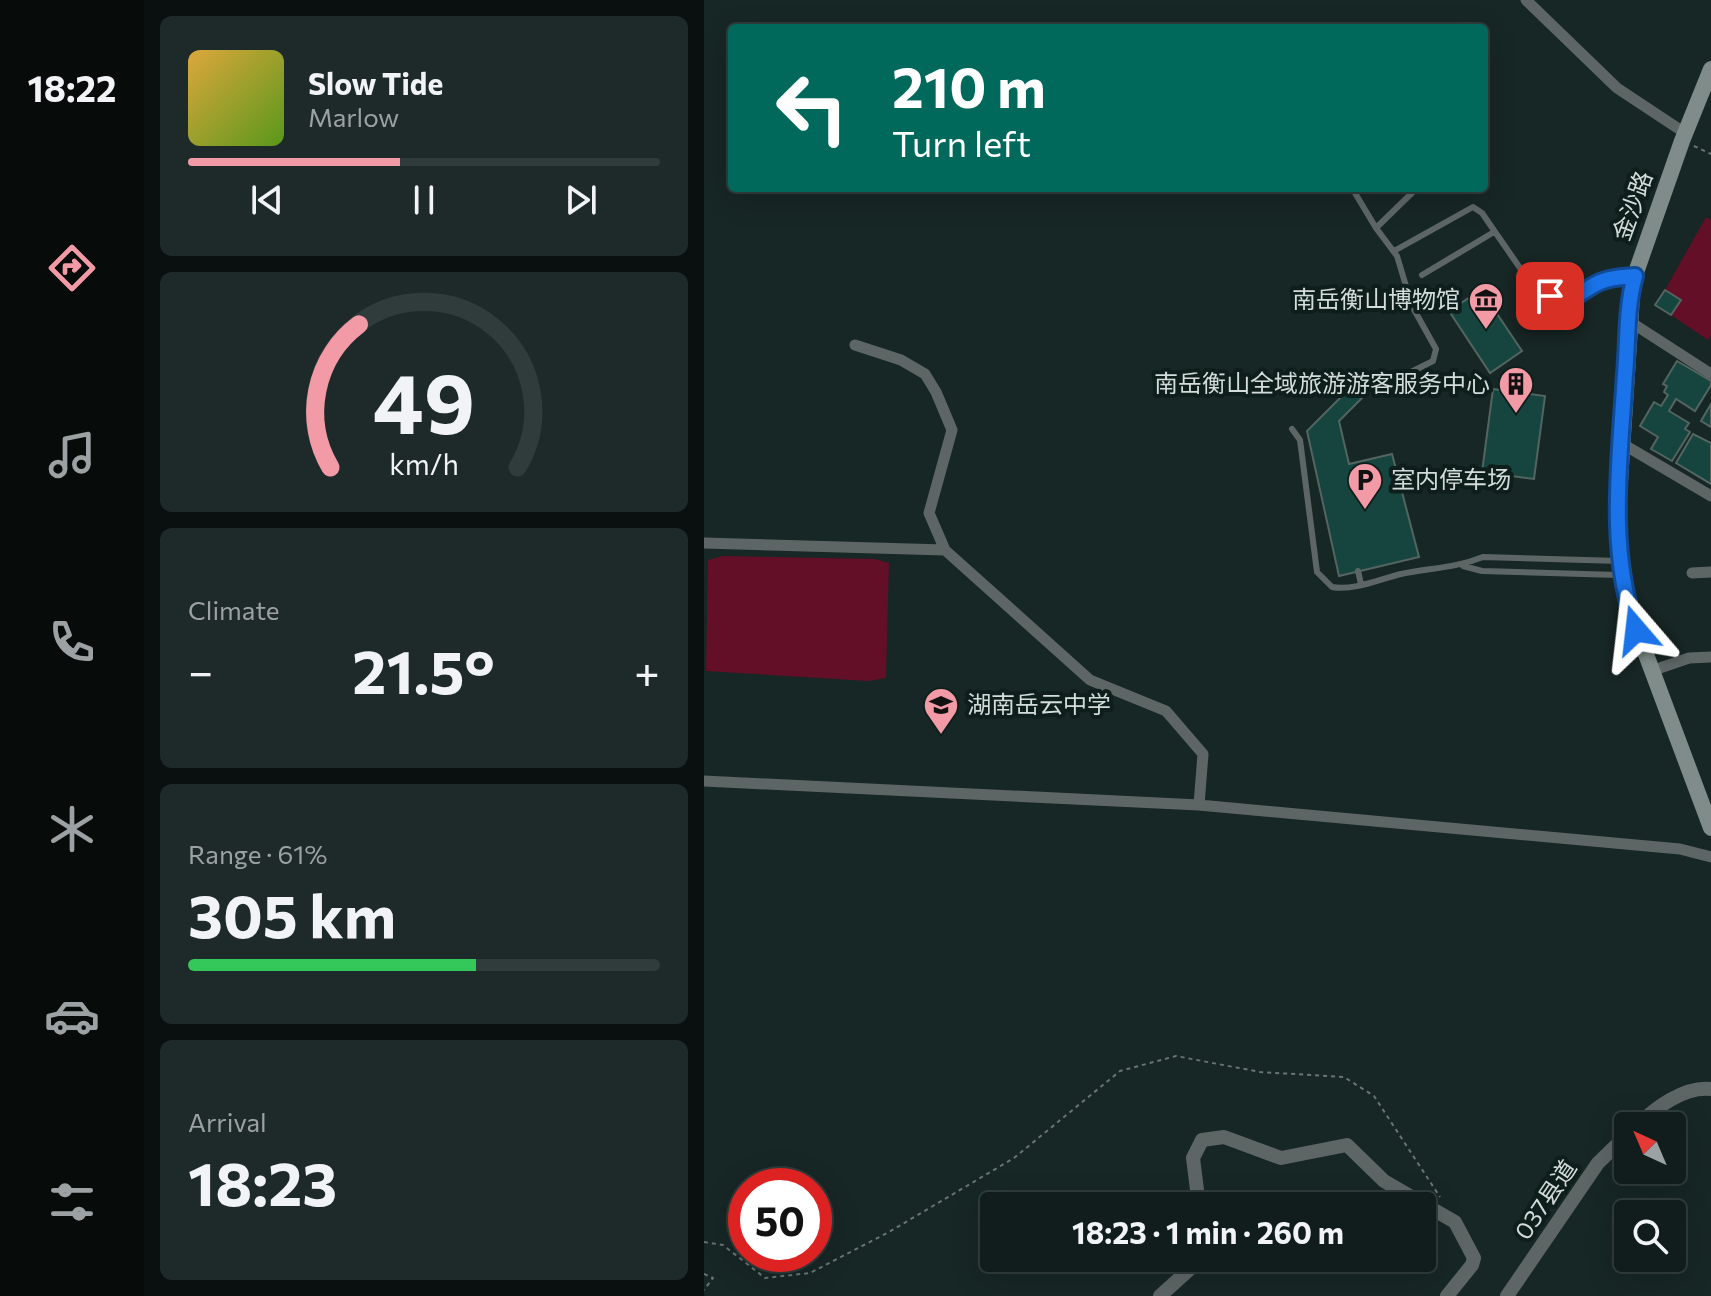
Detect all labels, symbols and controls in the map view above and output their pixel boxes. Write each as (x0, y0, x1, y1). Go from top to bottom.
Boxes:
text: 210 m (892, 51, 1046, 120)
icon: left (760, 56, 864, 160)
text: Slow Tide (308, 64, 443, 101)
text: 18:22 (27, 65, 117, 109)
text: Marlow (308, 101, 399, 132)
text: Turn left (892, 120, 1031, 164)
street label: 金沙路 (1606, 167, 1658, 244)
icon: previous (245, 178, 289, 222)
icon: pause (402, 178, 446, 222)
icon: next (559, 178, 603, 222)
icon: directions (44, 240, 100, 296)
pin (1516, 262, 1584, 330)
icon: arrive (1528, 274, 1572, 318)
museum icon: 南岳衡山博物馆 (1467, 281, 1505, 331)
place label: 南岳衡山博物馆 (1292, 284, 1460, 313)
text: 49 (373, 349, 475, 451)
building icon: 南岳衡山全域旅游游客服务中心 (1497, 365, 1535, 415)
place label: 南岳衡山全域旅游游客服务中心 (1154, 368, 1490, 397)
icon: music (44, 427, 100, 483)
text: km/h (389, 446, 459, 481)
parking icon: 室内停车场 (1346, 461, 1384, 511)
place label: 室内停车场 (1391, 464, 1511, 493)
position arrow (1594, 588, 1678, 672)
text: Climate (188, 594, 280, 625)
icon: phone (44, 614, 100, 670)
text: 21.5° (352, 633, 495, 706)
text: − (188, 643, 213, 697)
text: + (634, 643, 660, 697)
school or university icon: 湖南岳云中学 (922, 686, 960, 736)
place label: 湖南岳云中学 (967, 689, 1111, 718)
icon: climate (44, 801, 100, 857)
text: Range · 61% (188, 838, 327, 869)
text: 305 km (188, 877, 396, 950)
icon: car (44, 988, 100, 1044)
text: Arrival (188, 1106, 267, 1137)
north arrow (1614, 1112, 1686, 1184)
map controls (1614, 1112, 1686, 1272)
text: 18:23 (188, 1145, 337, 1218)
street label: 037县道 (1508, 1154, 1582, 1245)
speed limit sign: 50 (728, 1168, 832, 1272)
icon: filters (44, 1174, 100, 1230)
button: search (1614, 1200, 1686, 1272)
text: 18:23 · 1 min · 260 m (1072, 1213, 1344, 1250)

